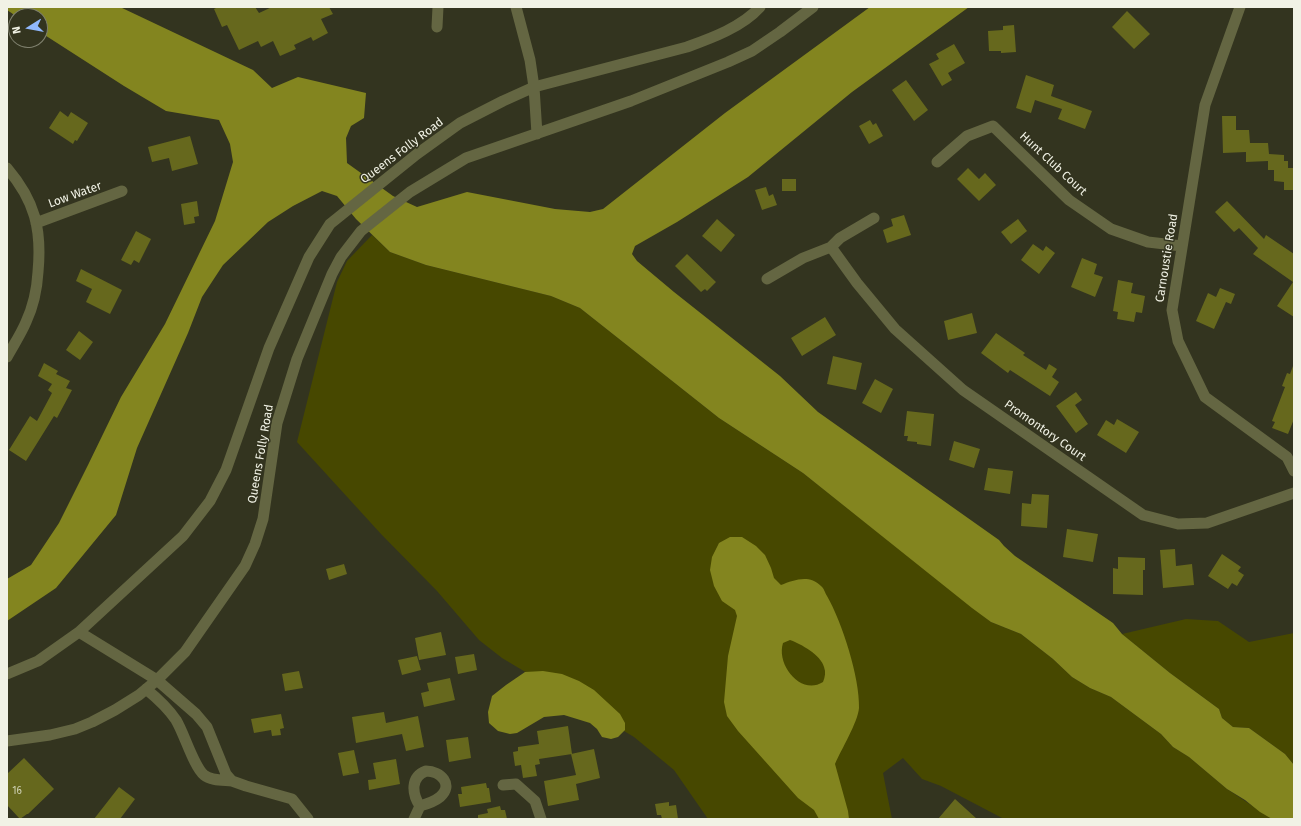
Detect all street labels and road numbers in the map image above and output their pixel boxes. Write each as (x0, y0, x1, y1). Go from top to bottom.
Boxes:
street label: Queens Folly Road (358, 115, 446, 187)
street label: Hunt Club Court (1016, 129, 1090, 199)
street label: Low Water (46, 179, 104, 211)
street label: Carnoustie Road (1153, 213, 1181, 303)
street label: Promontory Court (1001, 397, 1089, 465)
street label: Queens Folly Road (245, 403, 277, 505)

